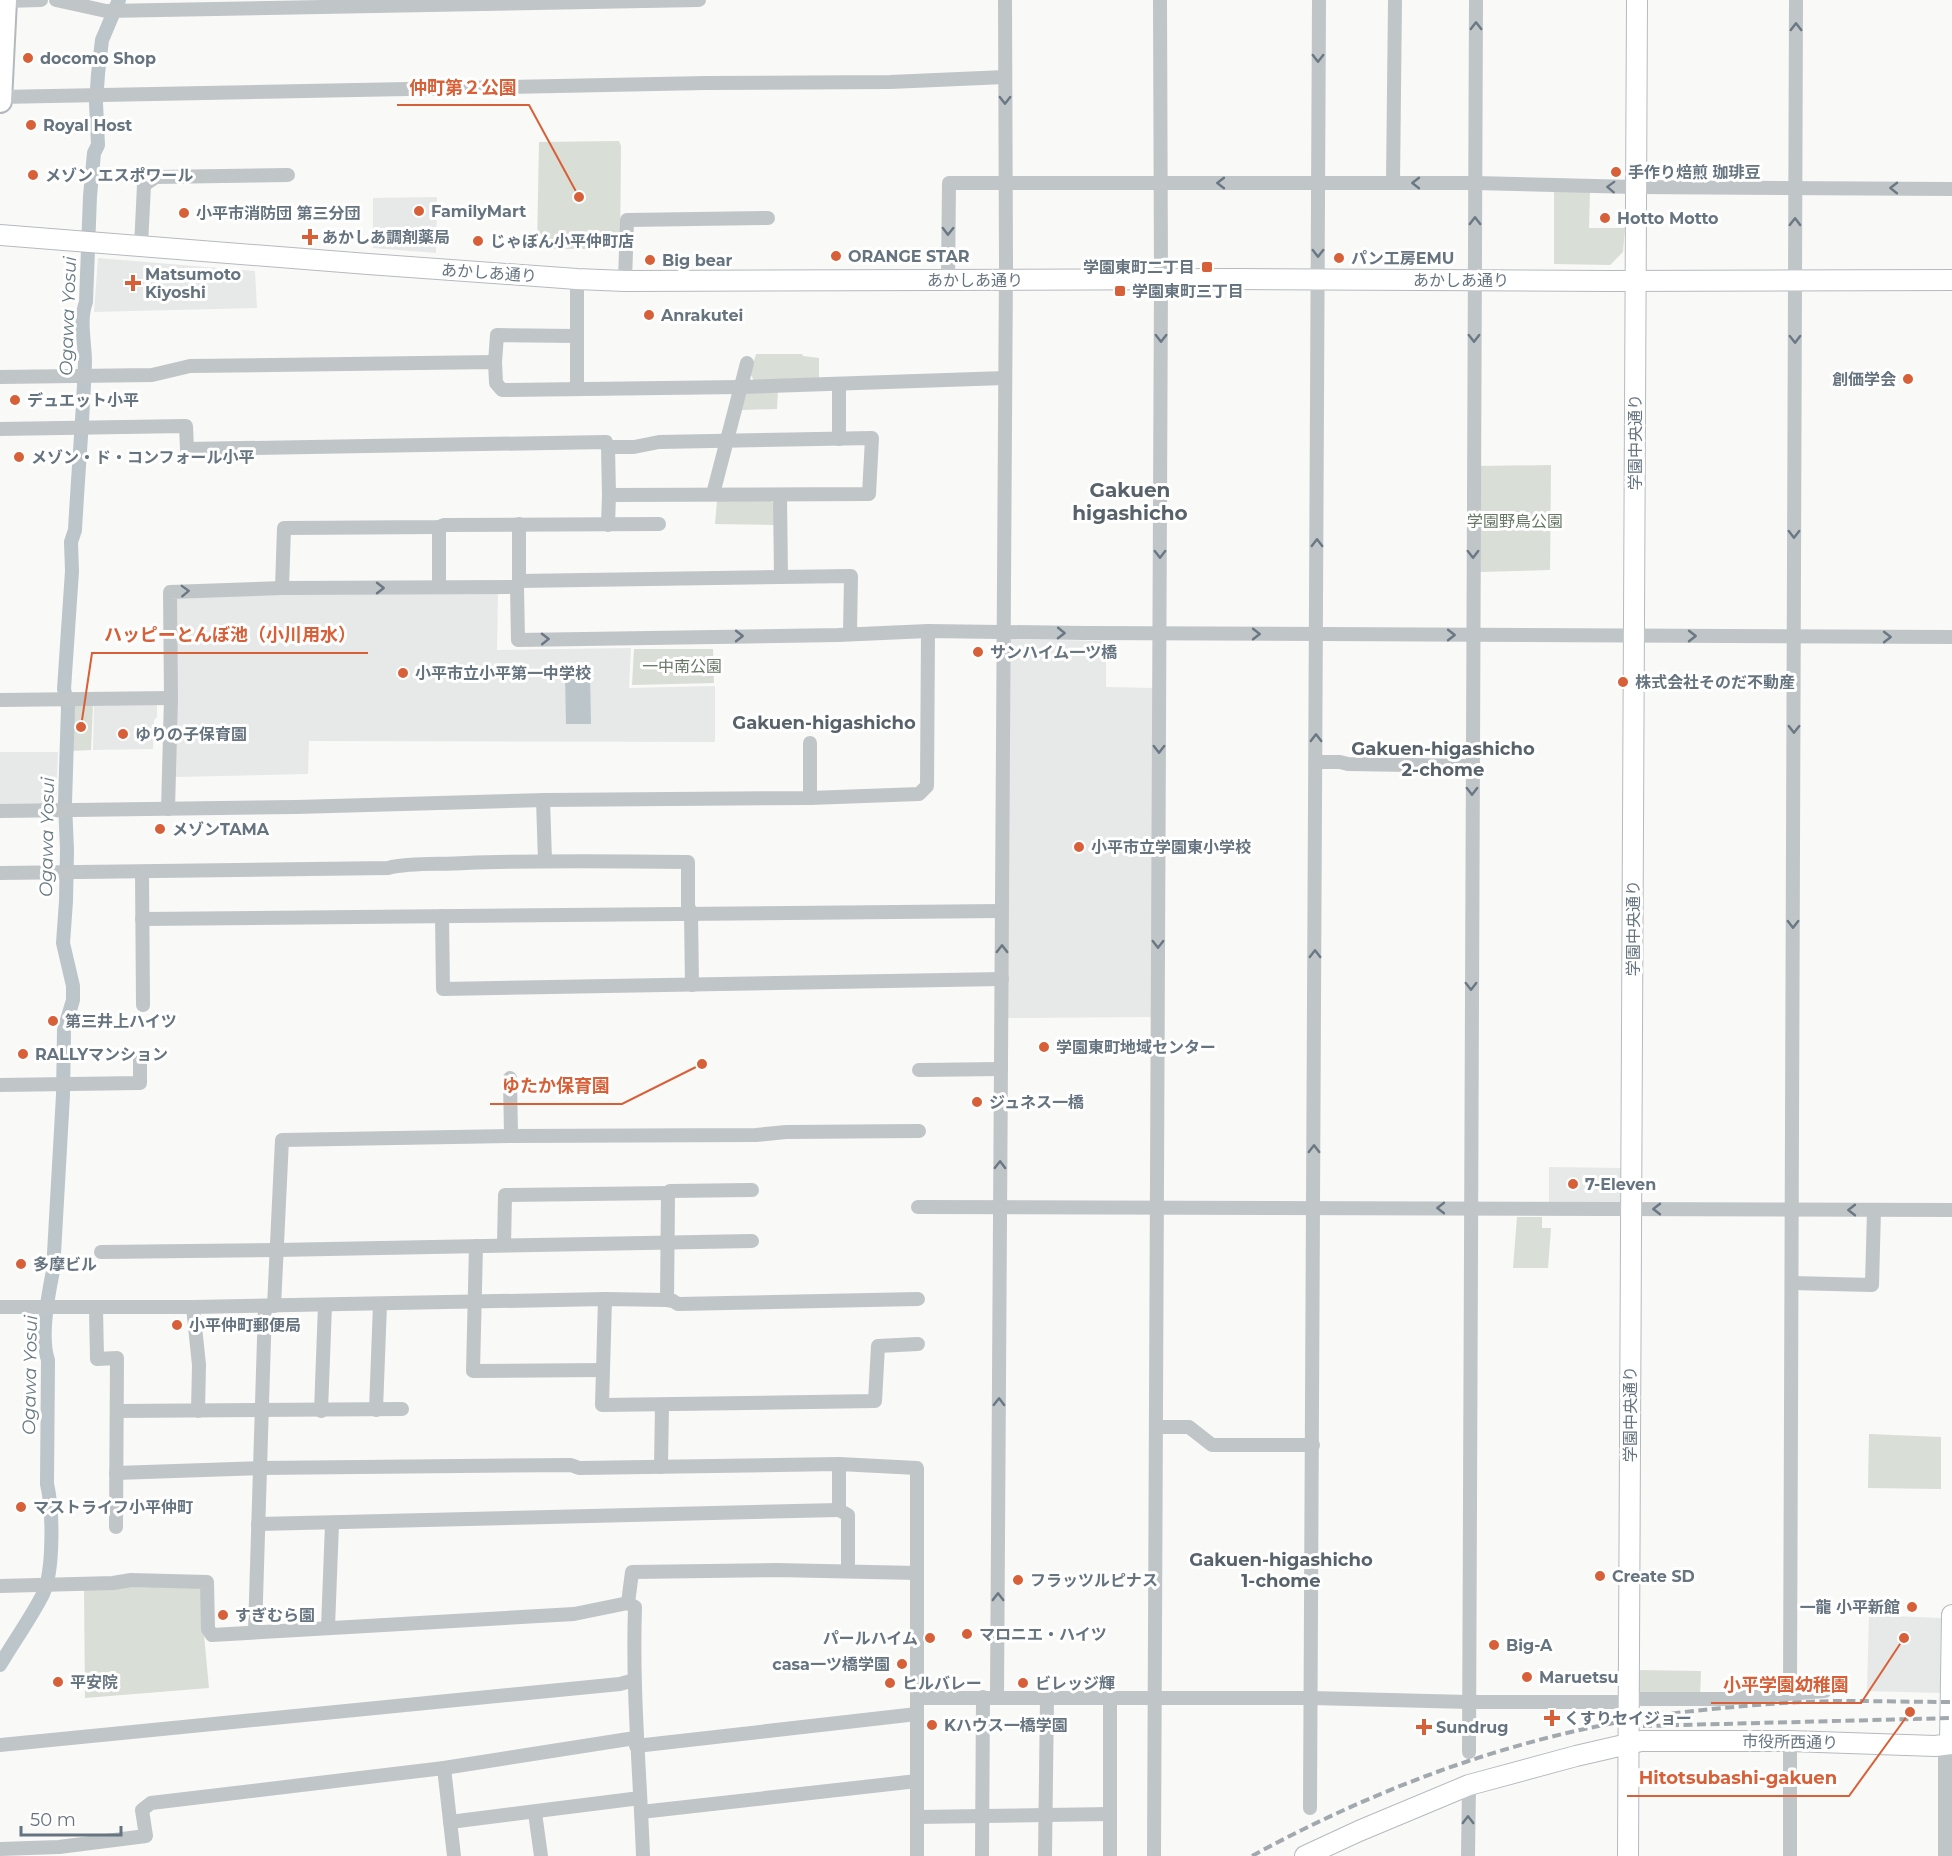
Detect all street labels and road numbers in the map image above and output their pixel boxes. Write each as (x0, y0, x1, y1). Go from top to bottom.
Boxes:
street label: あかしあ通り (440, 260, 538, 286)
street label: あかしあ通り (927, 271, 1023, 290)
street label: あかしあ通り (1413, 271, 1509, 290)
street label: 学園中央通り (1626, 394, 1645, 490)
street label: 学園中央通り (1624, 880, 1643, 976)
street label: 学園中央通り (1621, 1366, 1640, 1462)
street label: 市役所西通り (1742, 1732, 1838, 1752)

